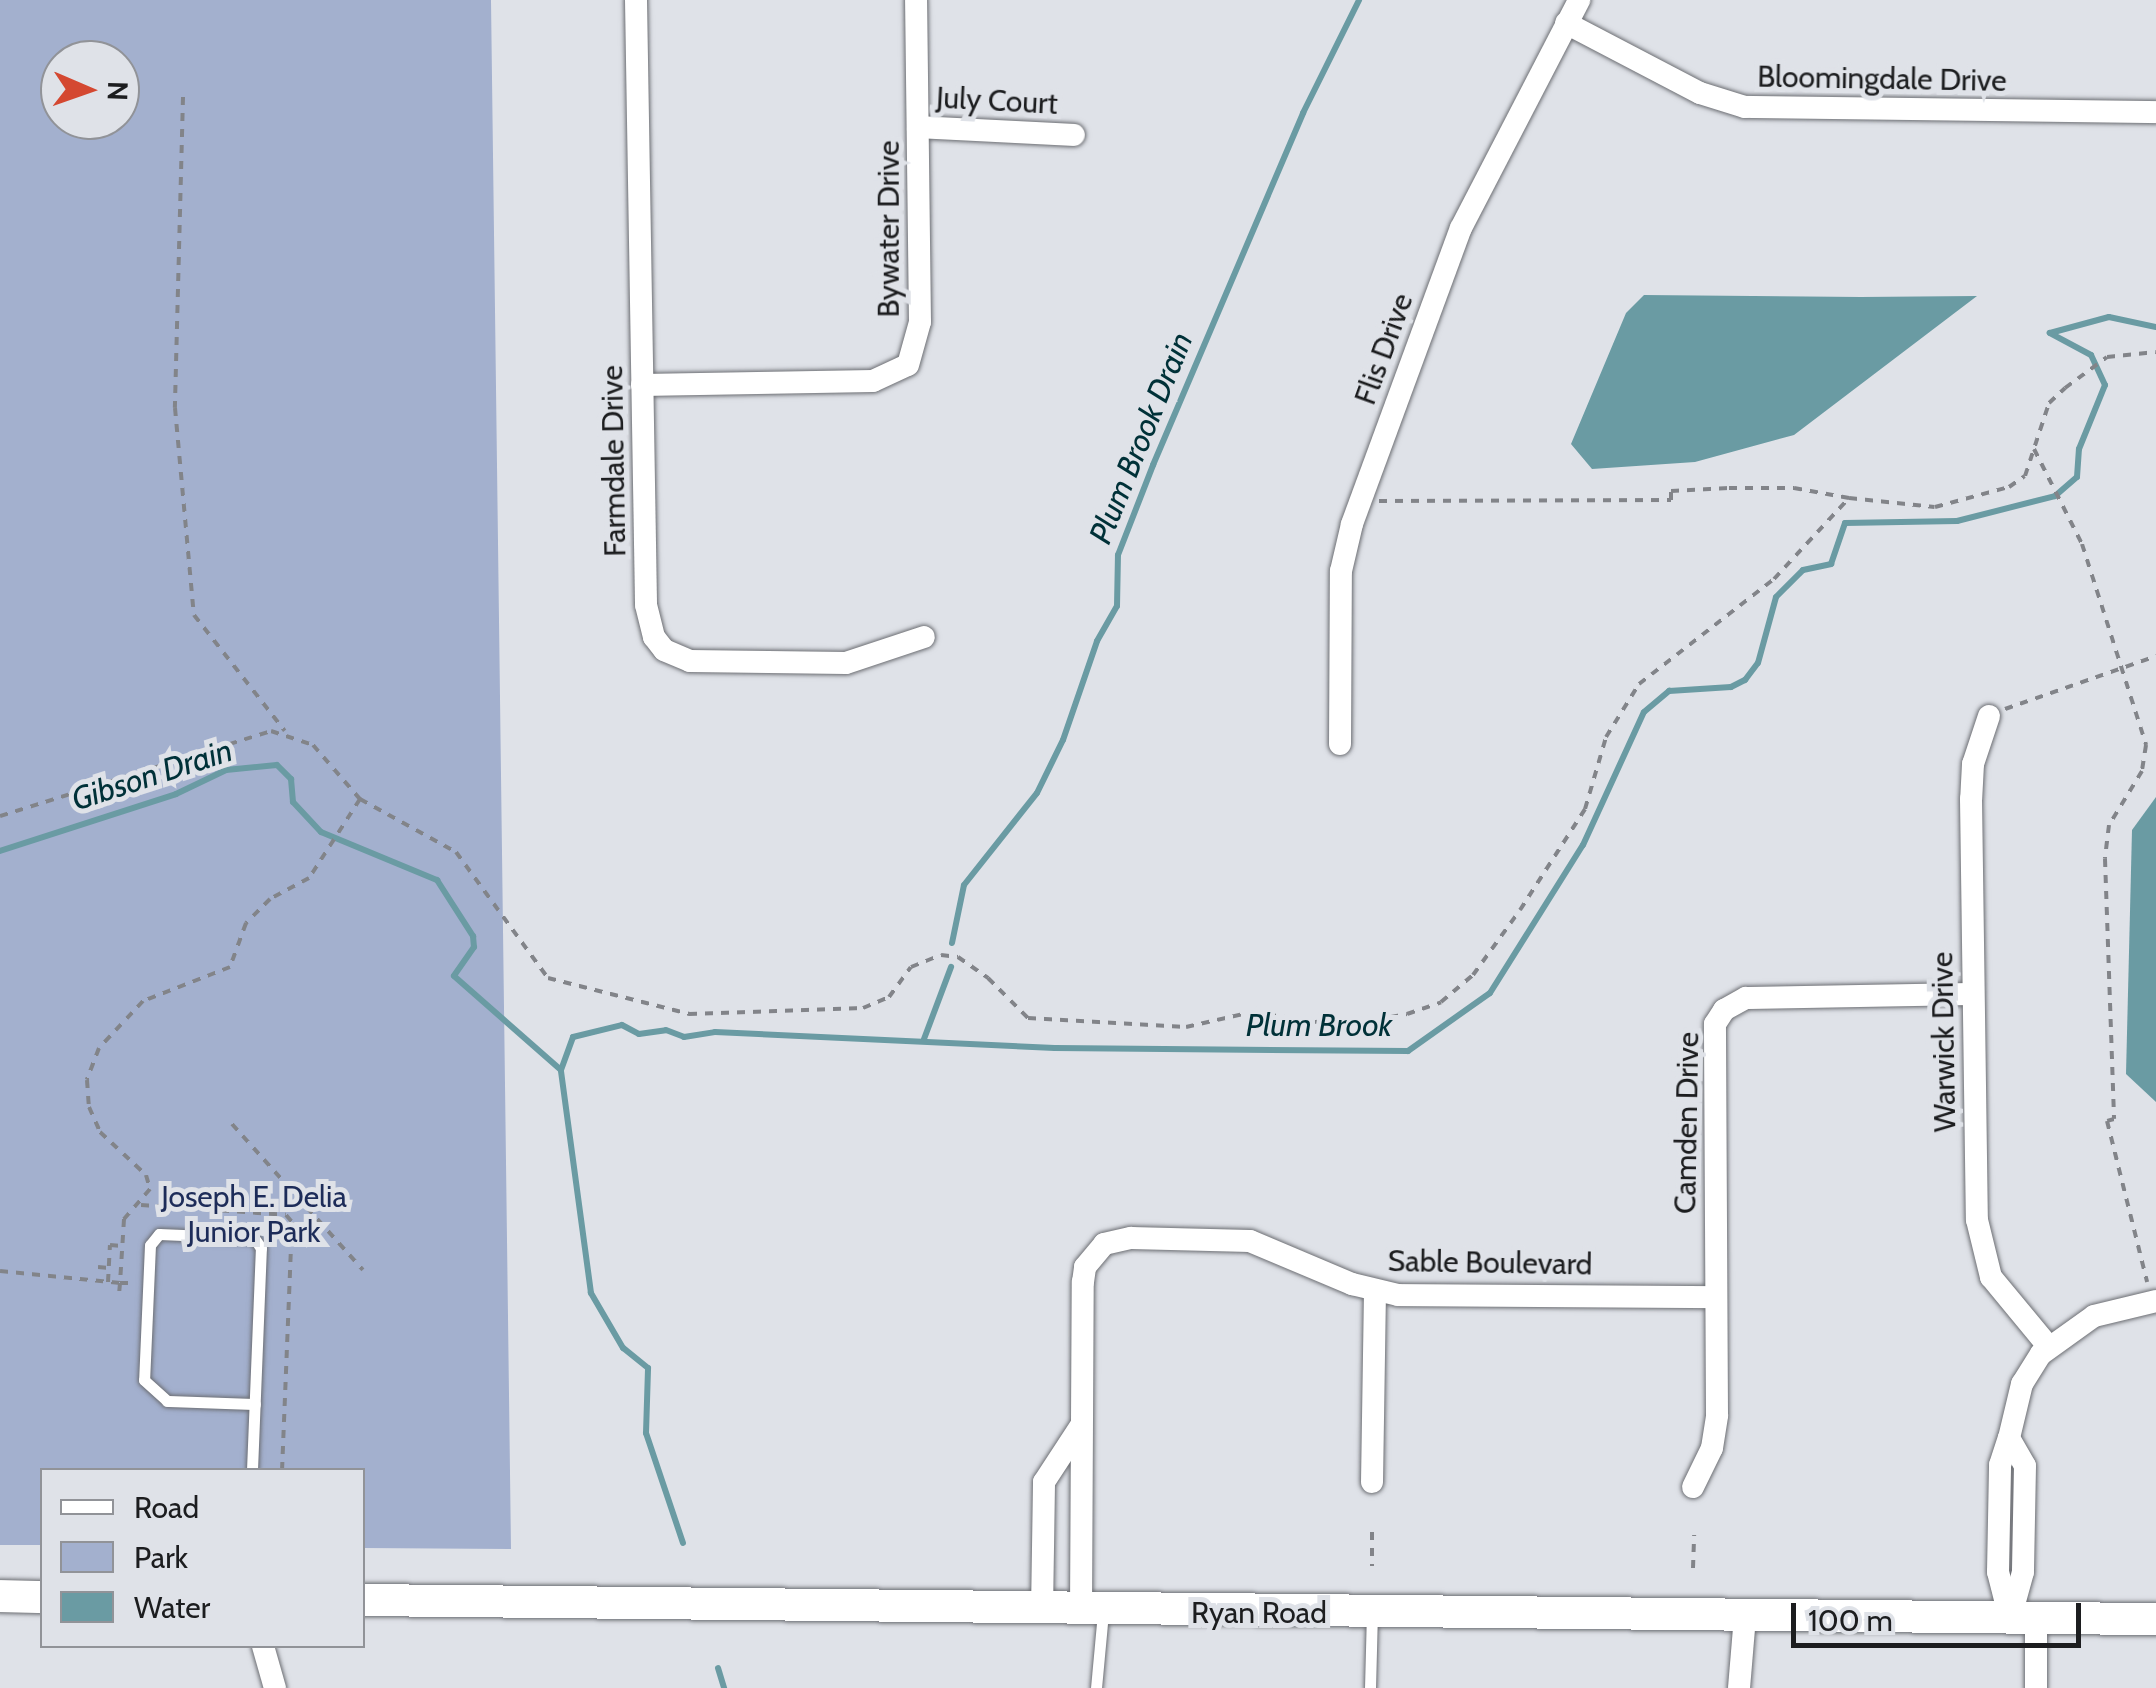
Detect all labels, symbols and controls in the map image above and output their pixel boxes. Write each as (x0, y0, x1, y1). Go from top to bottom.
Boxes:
north arrow (40, 40, 140, 140)
street label: Bloomingdale Drive (1757, 59, 2007, 99)
text: N (101, 80, 135, 101)
street label: July Court (935, 80, 1059, 122)
street label: Bywater Drive (871, 140, 907, 318)
street label: Flis Drive (1347, 289, 1421, 409)
water label: Plum Brook Drain (1081, 327, 1201, 549)
street label: Farmdale Drive (594, 365, 634, 557)
water label: Gibson Drain (67, 731, 237, 819)
street label: Warwick Drive (1924, 952, 1964, 1132)
water label: Plum Brook (1246, 1006, 1392, 1044)
street label: Camden Drive (1667, 1032, 1707, 1214)
park label: Joseph E. Delia Junior Park (161, 1179, 347, 1250)
street label: Sable Boulevard (1387, 1243, 1593, 1283)
legend (40, 1468, 365, 1648)
text: Road (134, 1489, 199, 1526)
text: Park (134, 1539, 188, 1576)
scale bar (1796, 1583, 2086, 1645)
text: Water (134, 1589, 210, 1626)
street label: Ryan Road (1191, 1595, 1327, 1631)
text: 100 m (1808, 1602, 1893, 1639)

